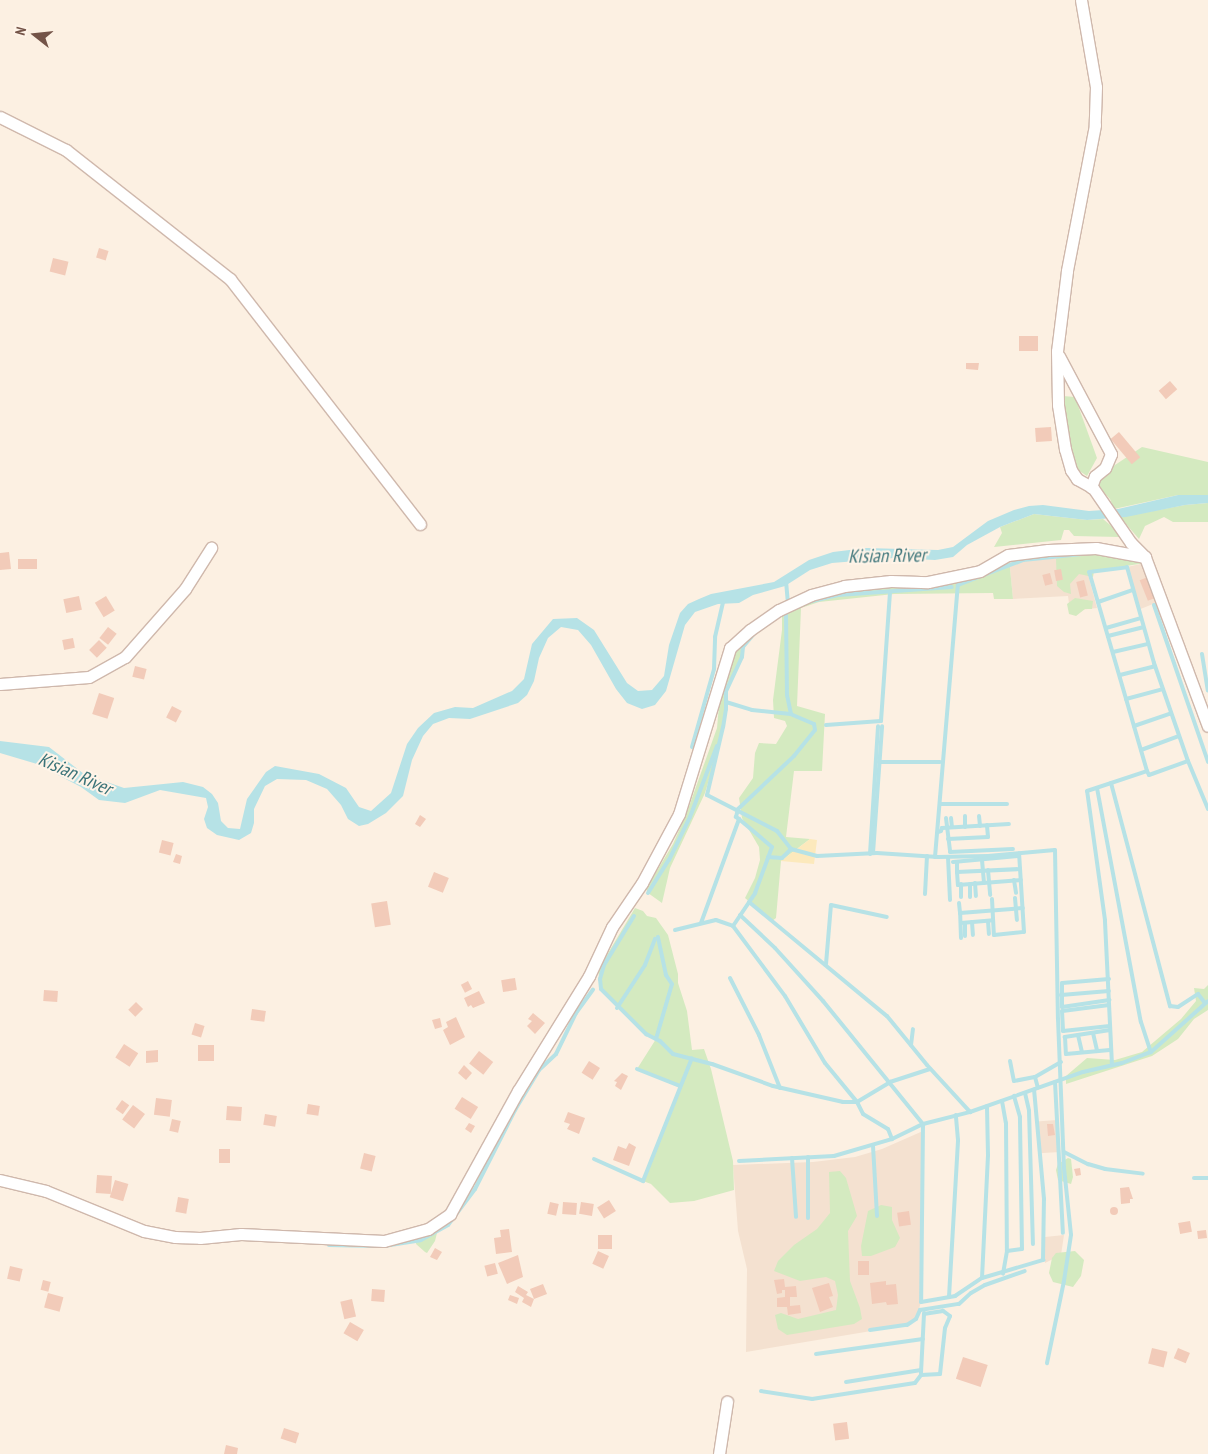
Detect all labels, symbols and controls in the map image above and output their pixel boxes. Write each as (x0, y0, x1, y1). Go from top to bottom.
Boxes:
north arrow (10, 10, 60, 60)
text: N (11, 25, 30, 37)
water label: Kisian River (848, 544, 926, 568)
water label: Kisian River (35, 748, 115, 800)

